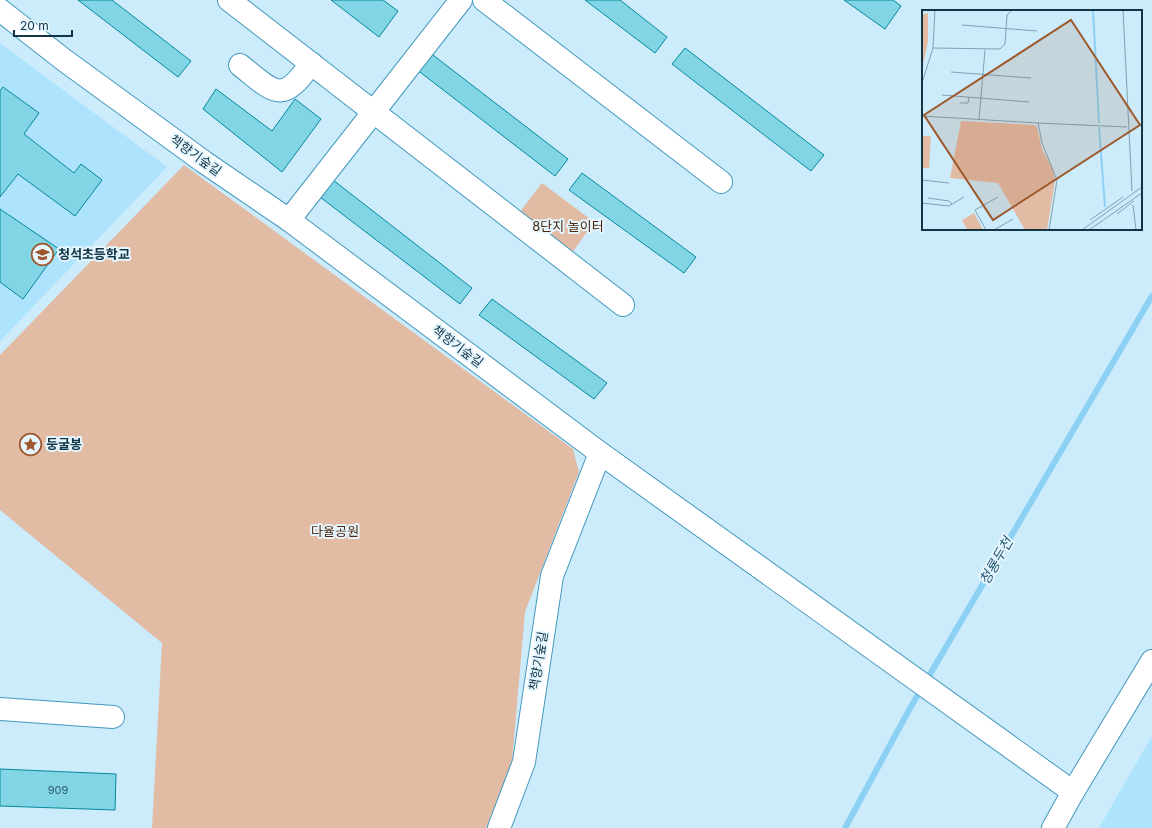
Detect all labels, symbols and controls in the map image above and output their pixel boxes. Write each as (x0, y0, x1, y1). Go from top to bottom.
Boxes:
inset map (922, 10, 1142, 230)
scale bar (14, 12, 72, 38)
text: 20 m (20, 18, 49, 33)
street label: 책향기숲길 (167, 131, 225, 179)
park label: 8단지 놀이터 (532, 218, 604, 234)
school or university icon: 청석초등학교 (29, 241, 55, 267)
place label: 청석초등학교 (58, 246, 130, 262)
street label: 책향기숲길 (429, 322, 487, 370)
place icon: 둥굴봉 (17, 431, 43, 457)
place label: 둥굴봉 (46, 436, 82, 452)
park label: 다율공원 (311, 523, 359, 539)
water label: 청룡두천 (975, 533, 1016, 587)
street label: 책향기숲길 (525, 630, 551, 692)
house number: 909 (48, 783, 68, 797)

